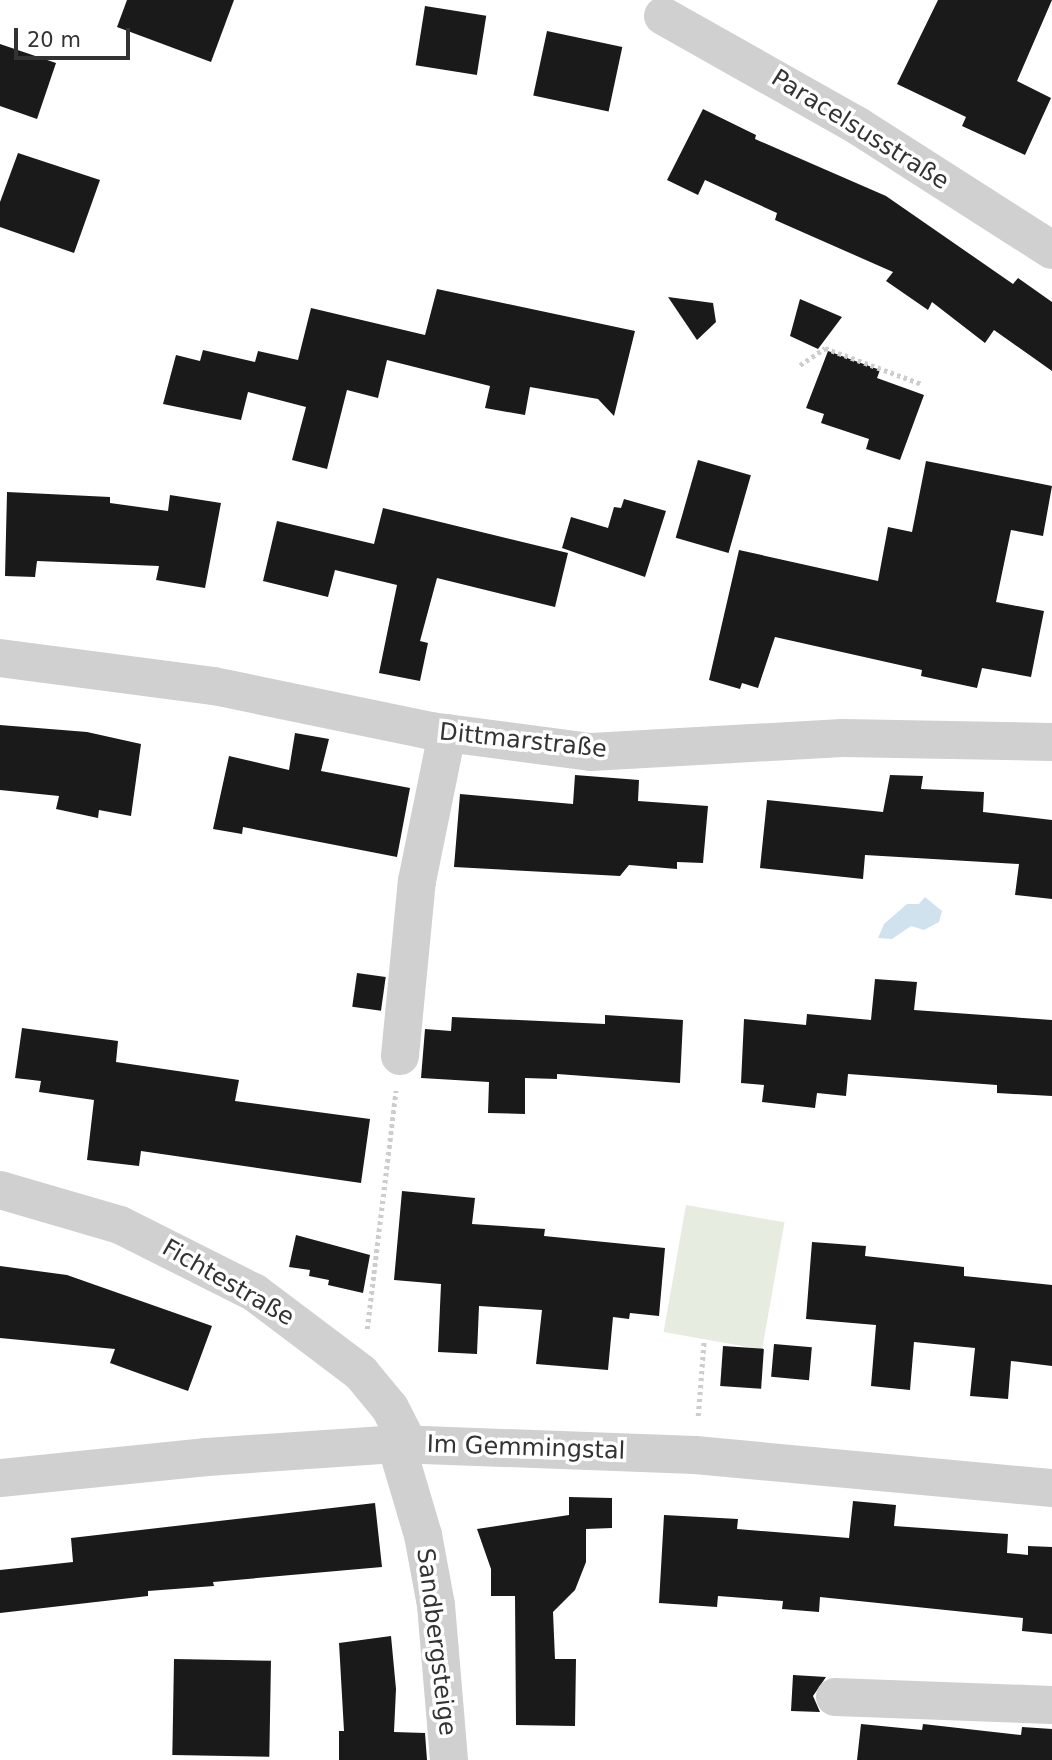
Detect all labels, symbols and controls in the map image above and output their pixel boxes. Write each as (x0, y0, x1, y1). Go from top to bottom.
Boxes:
scale bar (18, 14, 133, 58)
text: 20 m (27, 28, 81, 52)
street label: Paracelsusstraße (766, 64, 954, 196)
street label: Dittmarstraße (438, 718, 608, 764)
street label: Fichtestraße (157, 1234, 299, 1332)
street label: Im Gemmingstal (426, 1430, 626, 1466)
street label: Sandbergsteige (410, 1547, 462, 1737)

